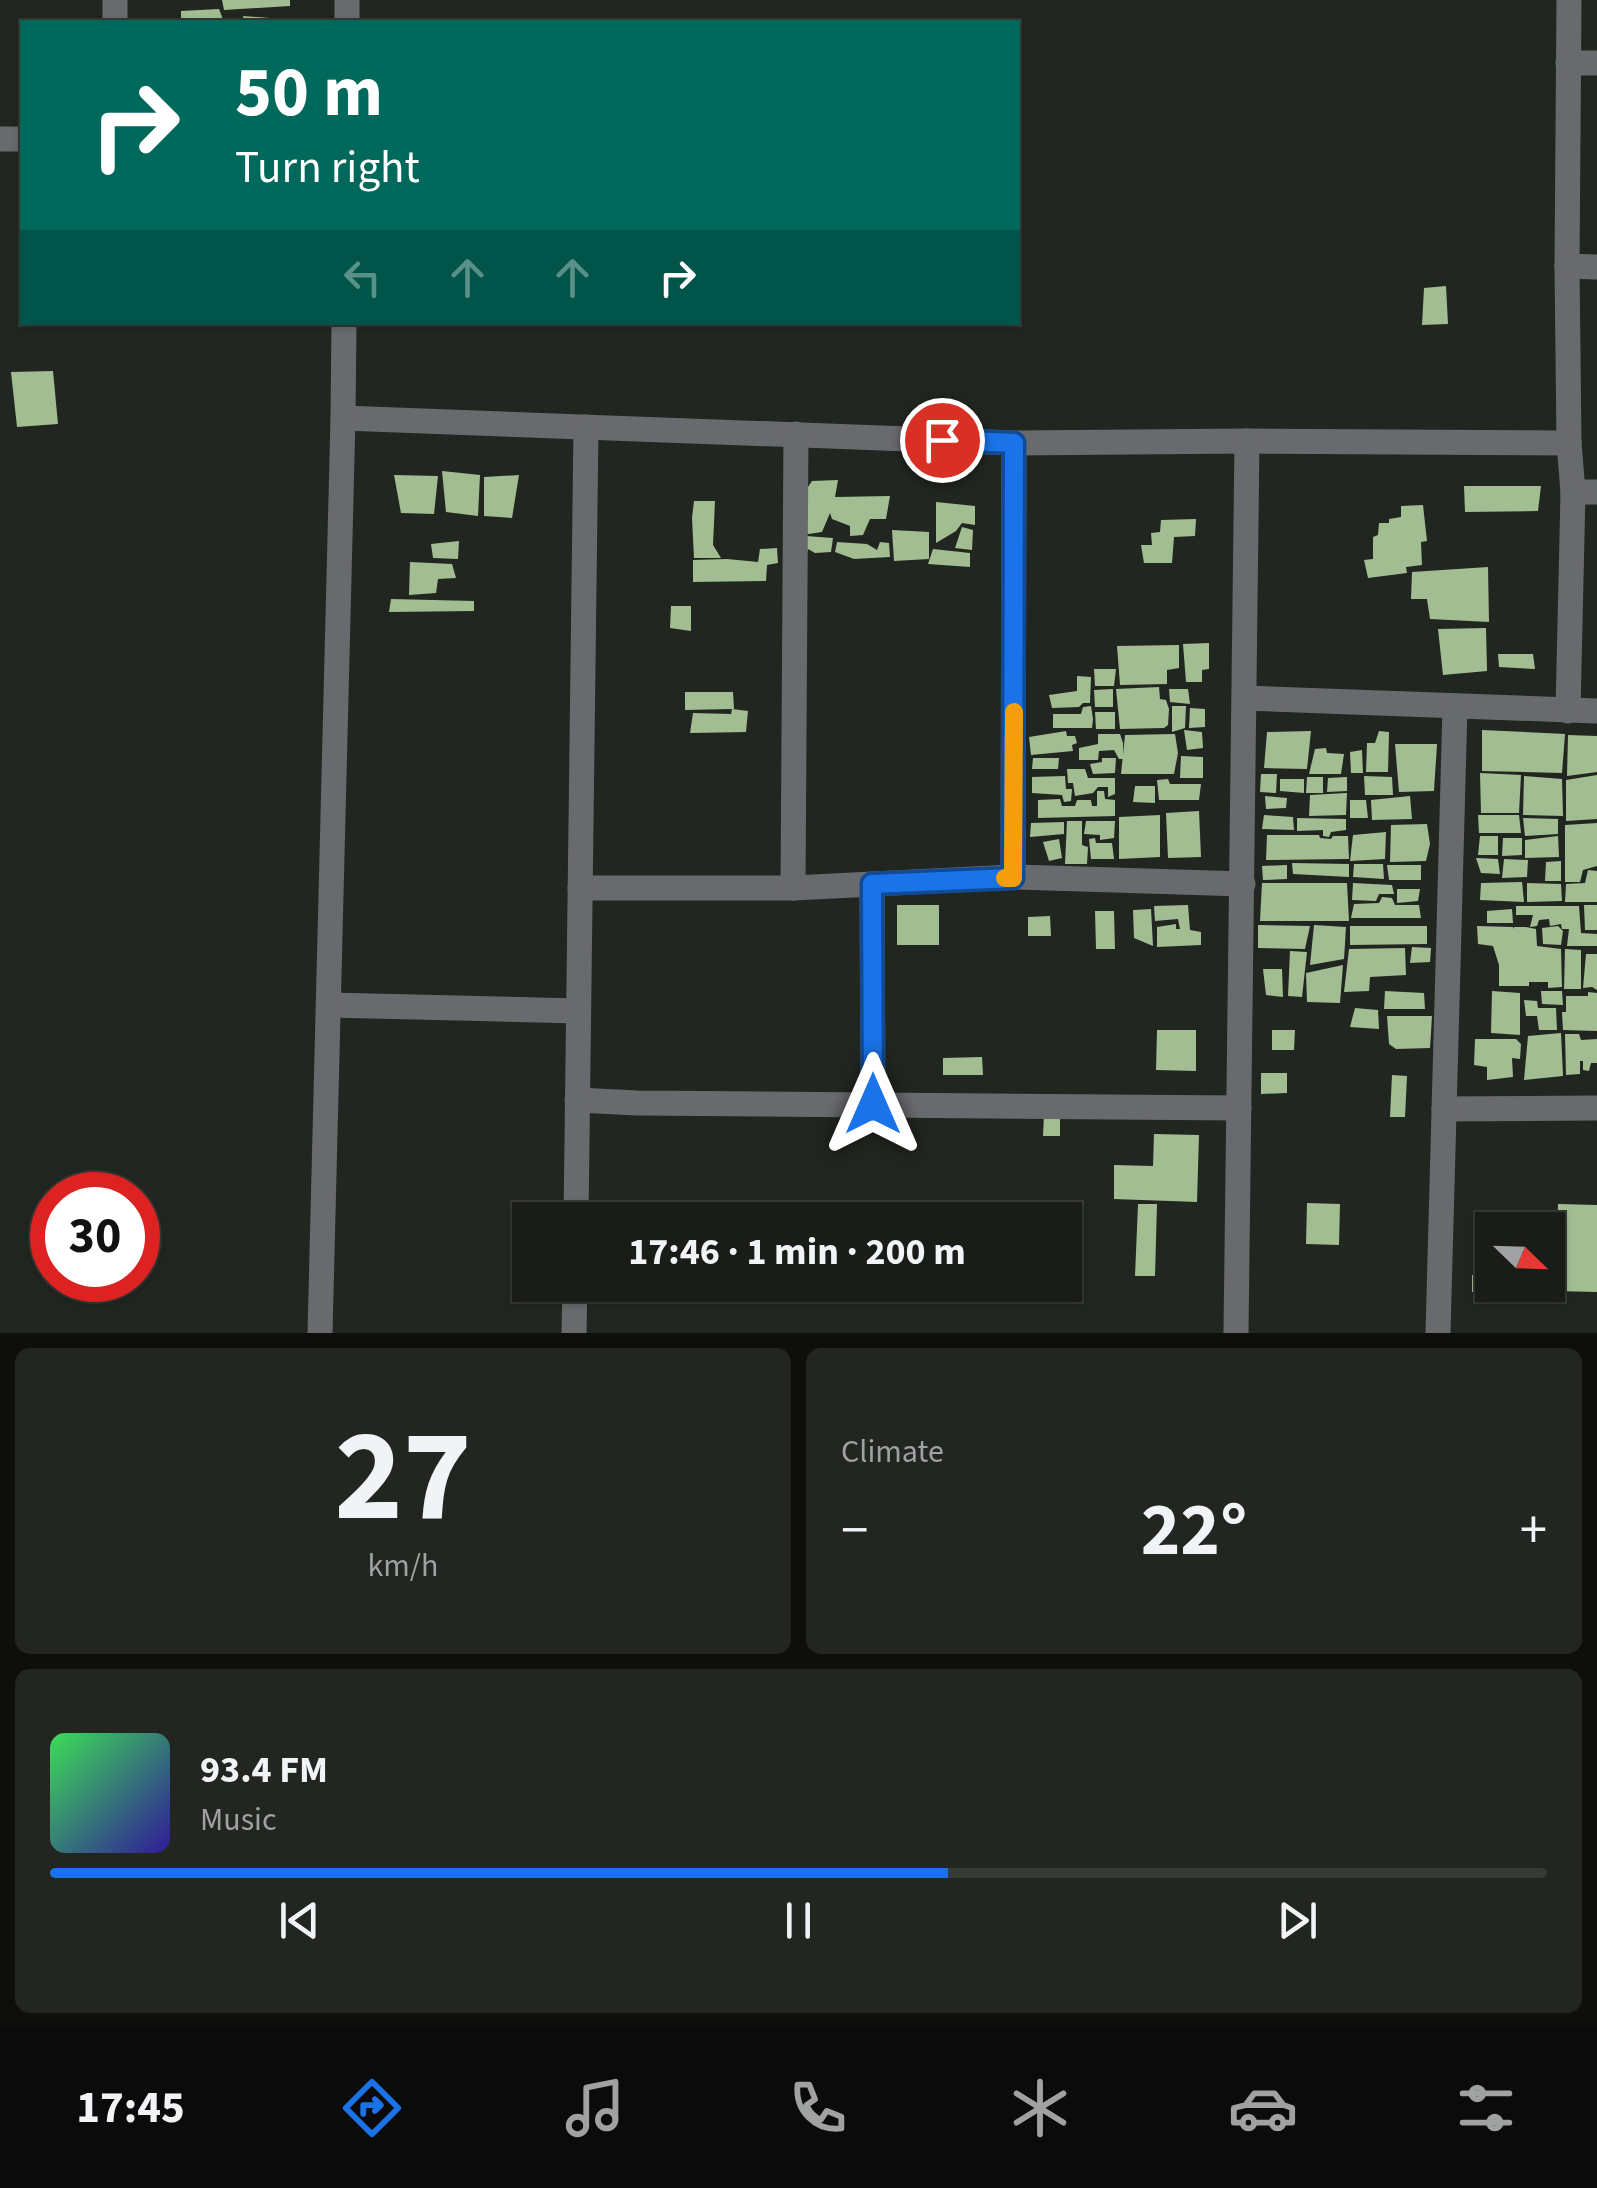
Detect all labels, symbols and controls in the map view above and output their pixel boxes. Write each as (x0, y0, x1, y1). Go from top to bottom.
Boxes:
text: 50 m (235, 43, 383, 143)
icon: right (70, 60, 200, 190)
text: Turn right (235, 136, 420, 200)
icon: left (335, 250, 390, 305)
icon: ahead (440, 250, 495, 305)
icon: ahead (545, 250, 600, 305)
icon: right (650, 250, 705, 305)
pin (900, 398, 985, 483)
icon: arrive (915, 413, 970, 468)
position arrow (821, 1052, 925, 1156)
speed limit sign: 30 (30, 1172, 160, 1302)
north arrow (1475, 1212, 1565, 1302)
map controls (1475, 1212, 1565, 1302)
text: 17:46 · 1 min · 200 m (628, 1225, 966, 1279)
text: 27 (334, 1385, 472, 1570)
text: Climate (841, 1429, 944, 1475)
text: 22° (1141, 1477, 1247, 1584)
text: − (841, 1492, 868, 1570)
text: + (1520, 1492, 1547, 1570)
text: km/h (368, 1543, 438, 1589)
text: 93.4 FM (200, 1743, 328, 1797)
text: Music (200, 1797, 277, 1843)
icon: previous (272, 1893, 327, 1948)
icon: pause (771, 1893, 826, 1948)
icon: next (1270, 1893, 1325, 1948)
icon: directions (337, 2073, 407, 2143)
icon: music (560, 2073, 630, 2143)
icon: phone (783, 2073, 853, 2143)
icon: climate (1005, 2073, 1075, 2143)
icon: car (1228, 2073, 1298, 2143)
icon: filters (1451, 2073, 1521, 2143)
text: 17:45 (76, 2076, 185, 2140)

